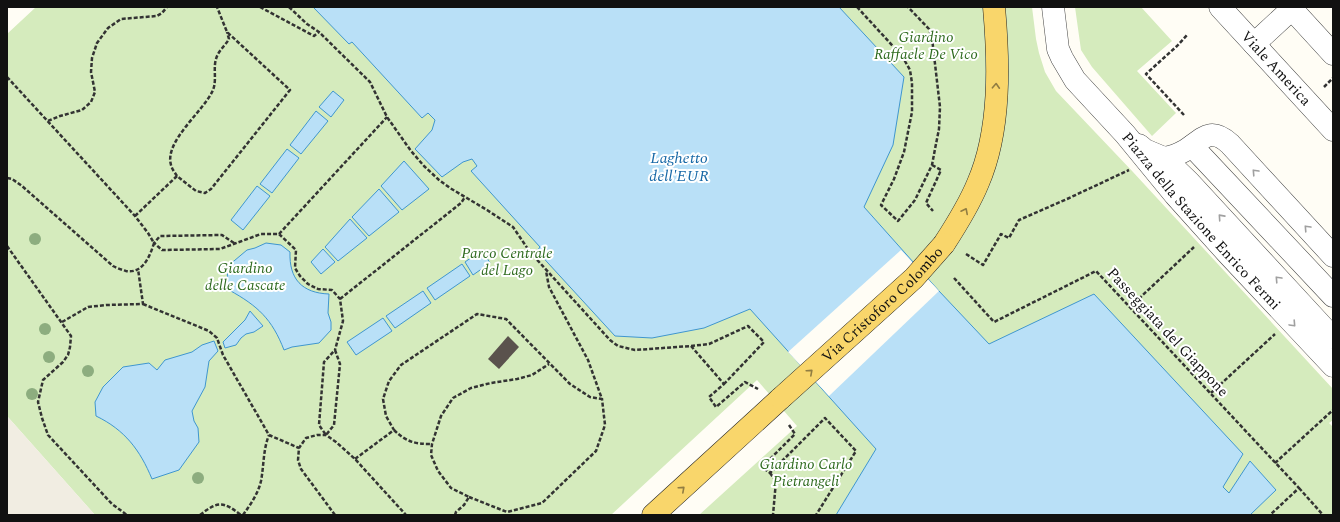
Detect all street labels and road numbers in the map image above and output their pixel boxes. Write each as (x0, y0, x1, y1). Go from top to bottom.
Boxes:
street label: Viale America (1235, 26, 1317, 112)
street label: Piazza della Stazione Enrico Fermi (1116, 127, 1286, 315)
street label: Via Cristoforo Colombo (817, 241, 949, 368)
street label: Passeggiata del Giappone (1101, 262, 1234, 402)

